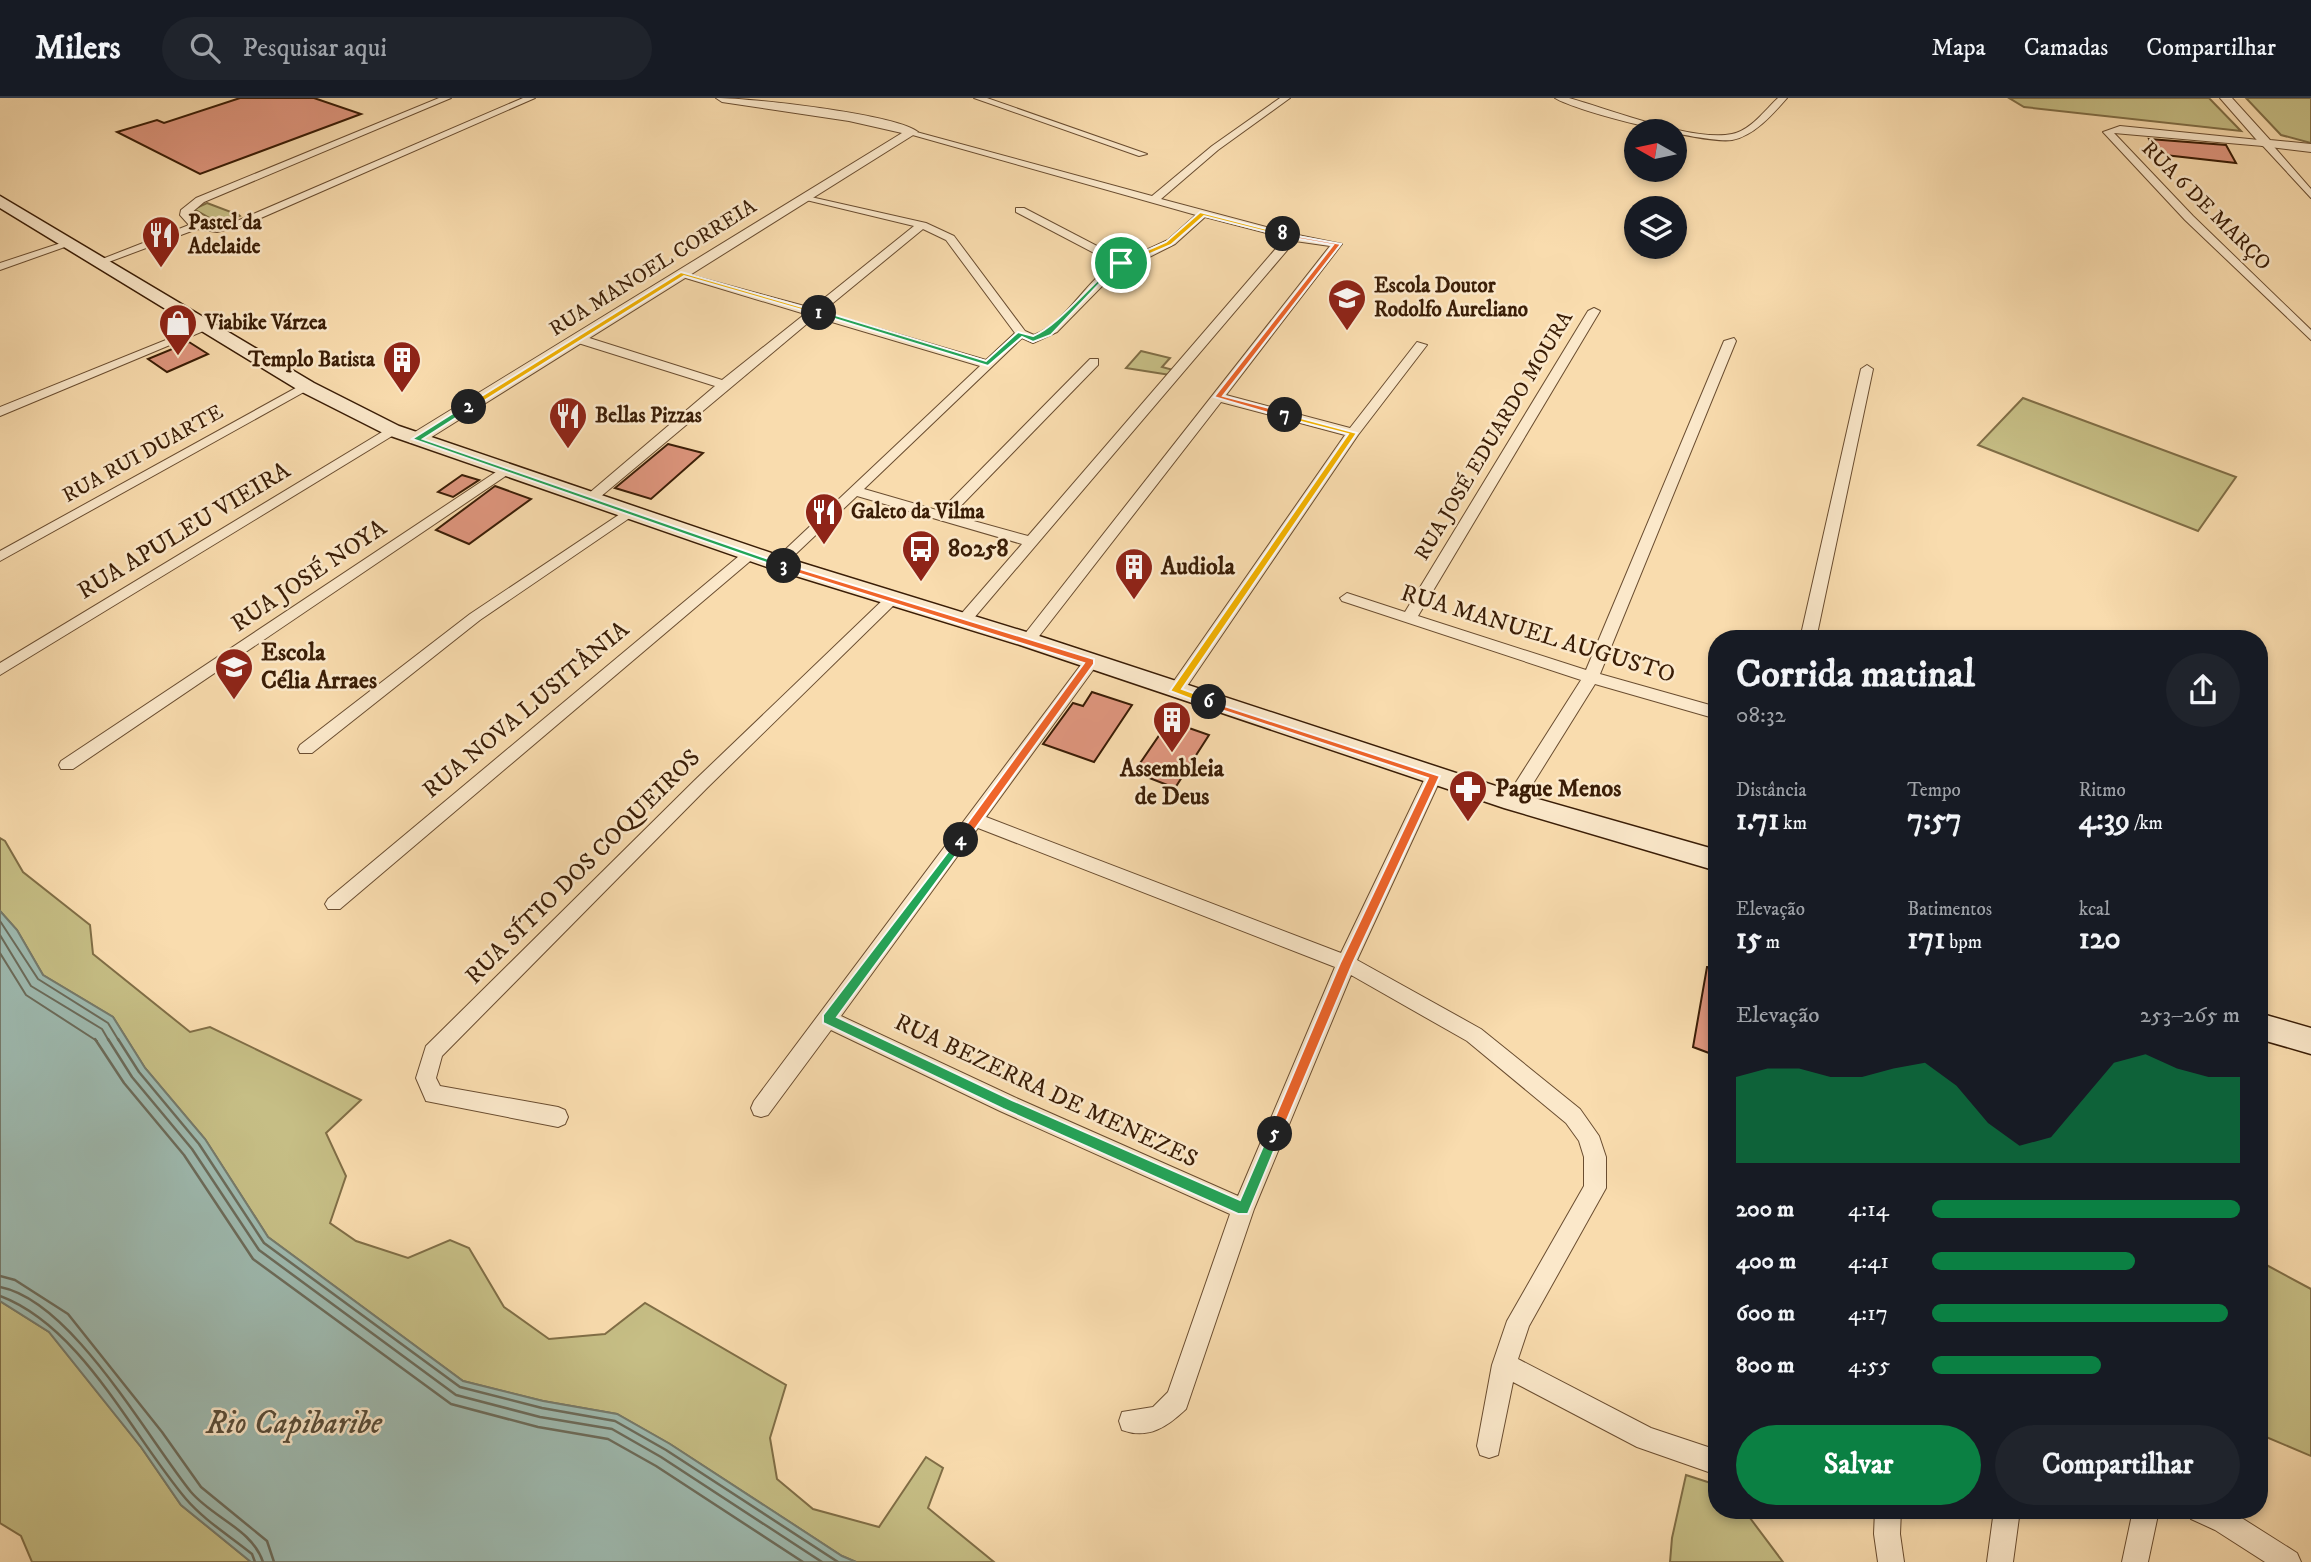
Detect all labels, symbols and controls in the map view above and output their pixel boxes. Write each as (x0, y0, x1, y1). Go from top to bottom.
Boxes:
search box (162, 17, 652, 80)
text: Milers (35, 28, 120, 69)
icon: search (186, 29, 224, 67)
text: Pesquisar aqui (242, 32, 387, 65)
text: Mapa (1931, 33, 1986, 63)
text: Camadas (2024, 33, 2108, 63)
text: Compartilhar (2146, 33, 2276, 63)
north arrow (1624, 119, 1687, 182)
map controls (1624, 119, 1687, 259)
street label: RUA 6 DE MARÇO (2136, 136, 2276, 276)
street label: RUA MANOEL CORREIA (545, 193, 762, 342)
button: layers (1624, 196, 1687, 259)
place label: Pastel da Adelaide (187, 210, 263, 260)
restaurant icon: Pastel da Adelaide (140, 214, 182, 269)
pin: 8 (1266, 216, 1300, 252)
text: 8 (1278, 222, 1287, 245)
pin (1091, 233, 1151, 293)
icon: arrive (1102, 244, 1140, 282)
place label: Escola Doutor Rodolfo Aureliano (1374, 273, 1528, 323)
school or university icon: Escola Doutor Rodolfo Aureliano (1326, 277, 1368, 332)
pin: 1 (802, 296, 836, 330)
text: 1 (815, 301, 822, 324)
shop icon: Viabike Várzea (157, 302, 199, 357)
street label: RUA JOSÉ EDUARDO MOURA (1408, 305, 1579, 565)
place label: Viabike Várzea (204, 310, 328, 336)
building icon: Templo Batista (381, 339, 423, 394)
place label: Templo Batista (247, 347, 376, 373)
pin: 2 (452, 390, 486, 424)
text: 2 (464, 395, 473, 418)
restaurant icon: Bellas Pizzas (547, 395, 589, 450)
pin: 7 (1268, 398, 1302, 432)
street label: RUA RUI DUARTE (58, 399, 228, 509)
place label: Bellas Pizzas (595, 403, 702, 429)
text: 7 (1279, 403, 1290, 426)
street label: RUA APULEU VIEIRA (72, 455, 296, 606)
restaurant icon: Galeto da Vilma (803, 491, 845, 546)
place label: Galeto da Vilma (851, 499, 986, 525)
street label: RUA JOSÉ NOYA (226, 513, 393, 639)
bus stop icon: 80258 (900, 528, 942, 583)
place label: 80258 (948, 534, 1008, 564)
building icon: Audiola (1113, 546, 1155, 601)
pin: 3 (766, 548, 802, 584)
place label: Audiola (1160, 552, 1236, 582)
text: 3 (780, 554, 787, 577)
street label: RUA MANUEL AUGUSTO (1397, 578, 1679, 690)
street label: RUA NOVA LUSITÂNIA (416, 614, 636, 805)
place label: Escola Célia Arraes (261, 638, 377, 696)
school or university icon: Escola Célia Arraes (213, 646, 255, 701)
text: Corrida matinal (1736, 651, 1975, 699)
button: share (2166, 653, 2240, 727)
pin: 6 (1192, 684, 1226, 720)
text: 6 (1204, 690, 1213, 713)
building icon: Assembleia de Deus (1151, 699, 1193, 754)
text: 08:32 (1736, 701, 1786, 730)
street label: RUA SÍTIO DOS COQUEIROS (458, 742, 707, 991)
place label: Assembleia de Deus (1119, 754, 1225, 812)
pharmacy icon: Pague Menos (1447, 768, 1489, 823)
place label: Pague Menos (1495, 774, 1621, 804)
text: Distância (1736, 779, 1807, 802)
text: Tempo (1907, 779, 1961, 802)
text: Ritmo (2079, 779, 2126, 802)
text: 1.71 (1736, 802, 1779, 839)
text: 7:57 (1907, 802, 1962, 839)
text: 4:39 (2079, 802, 2130, 839)
text: km (1779, 812, 1807, 835)
text: /km (2130, 812, 2163, 835)
pin: 4 (944, 822, 978, 858)
text: 4 (955, 828, 966, 851)
text: Elevação (1736, 898, 1805, 921)
text: Batimentos (1907, 898, 1992, 921)
text: kcal (2079, 898, 2110, 921)
text: 15 (1736, 921, 1762, 958)
text: 171 (1907, 921, 1945, 958)
text: 120 (2079, 921, 2121, 958)
text: m (1762, 931, 1780, 954)
text: bpm (1945, 931, 1982, 954)
text: Elevação (1736, 1001, 1819, 1030)
text: 253–265 m (2140, 1001, 2240, 1030)
street label: RUA BEZERRA DE MENEZES (890, 1007, 1202, 1175)
pin: 5 (1258, 1116, 1292, 1152)
text: 5 (1270, 1122, 1279, 1145)
text: 200 m (1736, 1195, 1794, 1224)
text: 4:14 (1848, 1195, 1889, 1224)
text: 400 m (1736, 1247, 1796, 1276)
text: 4:41 (1848, 1247, 1889, 1276)
text: 600 m (1736, 1299, 1795, 1328)
text: 4:17 (1848, 1299, 1888, 1328)
text: 800 m (1736, 1351, 1794, 1380)
text: 4:55 (1848, 1351, 1890, 1380)
water label: Rio Capibaribe (205, 1404, 383, 1444)
button: Salvar (1736, 1425, 1981, 1505)
button: Compartilhar (1995, 1425, 2240, 1505)

